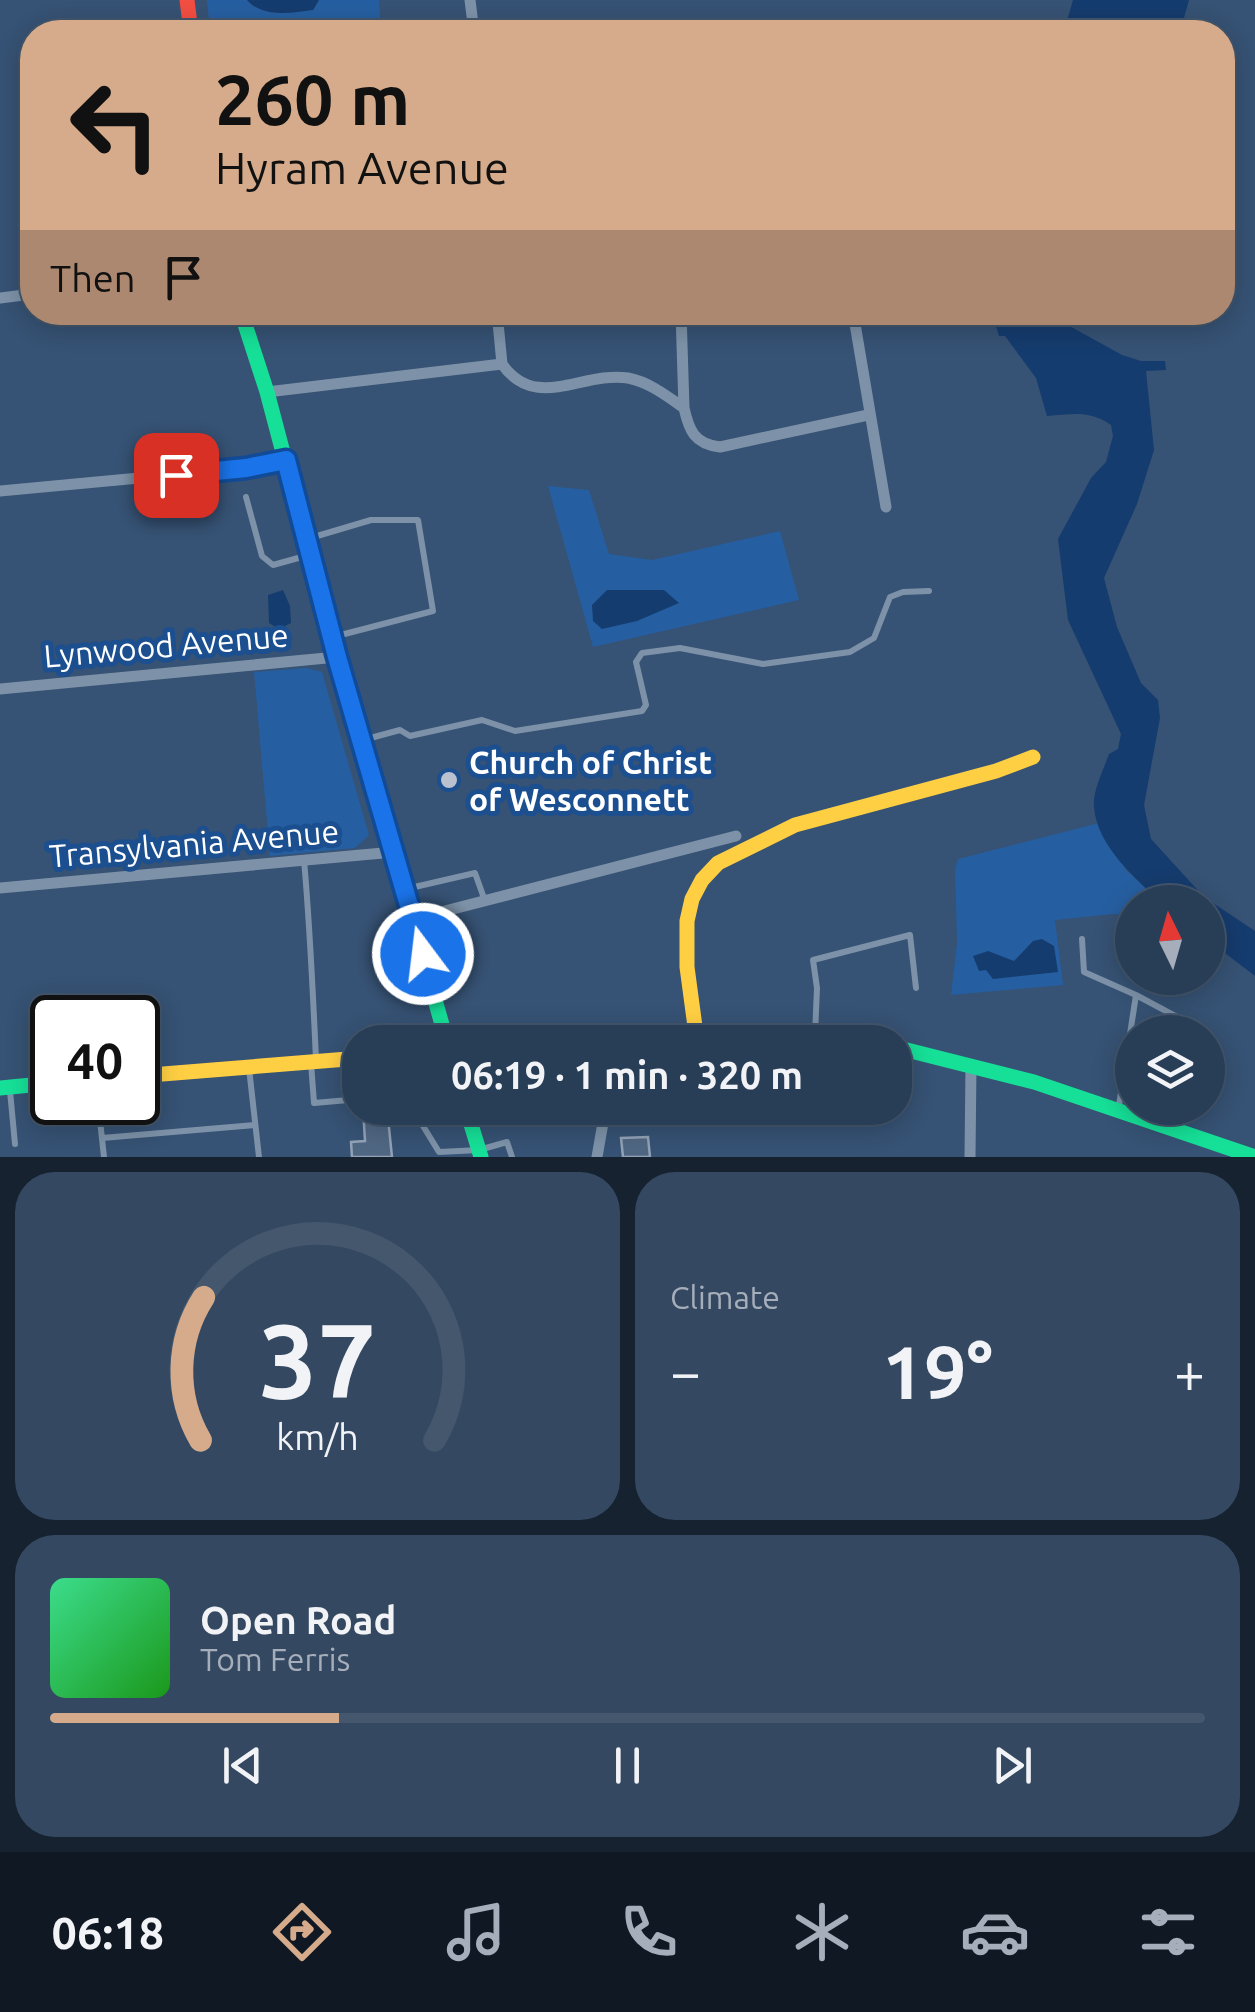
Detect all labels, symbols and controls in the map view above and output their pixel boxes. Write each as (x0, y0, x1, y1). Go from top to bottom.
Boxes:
icon: left (50, 60, 180, 190)
text: 260 m (215, 60, 410, 138)
text: Hyram Avenue (215, 142, 509, 193)
icon: arrive (156, 250, 211, 305)
text: Then (50, 257, 136, 299)
pin (134, 433, 219, 518)
icon: arrive (149, 448, 204, 503)
street label: Lynwood Avenue (42, 616, 290, 674)
place label: Church of Christ of Wesconnett (469, 744, 712, 817)
marker: Church of Christ of Wesconnett (438, 769, 460, 791)
street label: Transylvania Avenue (48, 812, 340, 874)
north arrow (1115, 885, 1225, 995)
map controls (1115, 885, 1225, 1125)
position arrow (371, 902, 475, 1006)
speed limit sign: 40 (30, 995, 160, 1125)
button: layers (1115, 1015, 1225, 1125)
text: 06:19 · 1 min · 320 m (451, 1054, 803, 1096)
text: Climate (670, 1279, 780, 1315)
text: 37 (259, 1301, 376, 1418)
text: 19° (882, 1329, 993, 1413)
text: − (670, 1341, 701, 1402)
text: + (1174, 1341, 1205, 1402)
text: km/h (276, 1417, 359, 1457)
text: Open Road (200, 1599, 396, 1641)
text: Tom Ferris (200, 1641, 350, 1677)
icon: previous (215, 1738, 270, 1793)
icon: pause (600, 1738, 655, 1793)
icon: next (985, 1738, 1040, 1793)
icon: directions (267, 1897, 337, 1967)
icon: music (441, 1897, 511, 1967)
icon: phone (614, 1897, 684, 1967)
icon: climate (787, 1897, 857, 1967)
icon: car (960, 1897, 1030, 1967)
icon: filters (1133, 1897, 1203, 1967)
text: 06:18 (52, 1907, 164, 1958)

